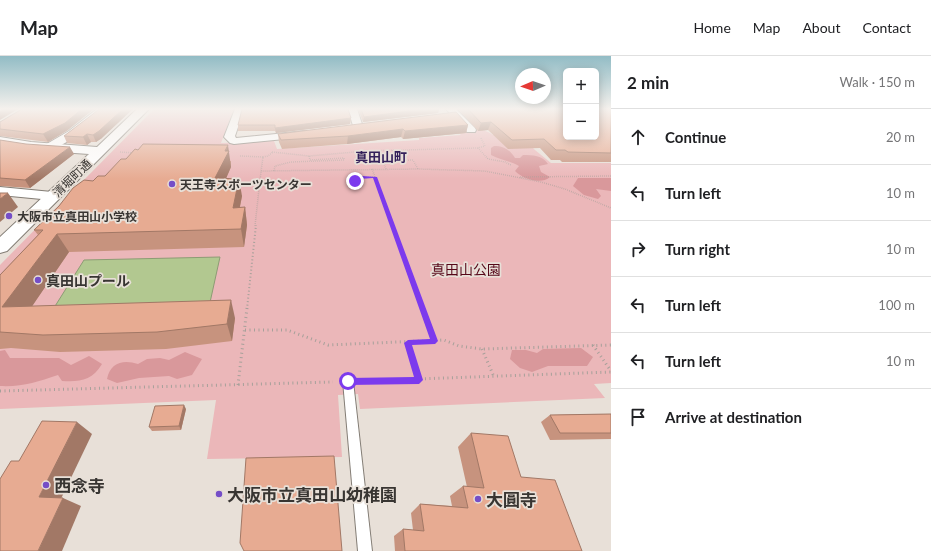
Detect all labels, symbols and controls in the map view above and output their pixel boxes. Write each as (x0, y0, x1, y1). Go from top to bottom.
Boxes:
text: Map (20, 16, 58, 39)
text: Home (693, 19, 731, 36)
text: Map (753, 19, 780, 36)
text: About (802, 19, 840, 36)
text: Contact (862, 19, 911, 36)
north arrow (515, 68, 551, 104)
map controls (563, 68, 599, 140)
button: + (563, 68, 599, 104)
text: 2 min (627, 72, 669, 93)
text: Walk · 150 m (839, 74, 915, 90)
button: − (563, 104, 599, 140)
icon: ahead (627, 126, 649, 148)
text: Continue (665, 128, 726, 146)
text: 20 m (886, 129, 915, 145)
district label: 真田山町 (355, 149, 407, 165)
street label: 清堀町通 (50, 156, 94, 200)
route end (346, 172, 364, 190)
place label: 天王寺スポーツセンター (180, 177, 312, 192)
marker: 天王寺スポーツセンター (167, 179, 177, 189)
icon: left (627, 182, 649, 204)
text: Turn left (665, 184, 721, 202)
text: 10 m (886, 185, 915, 201)
place label: 大阪市立真田山小学校 (17, 209, 137, 224)
marker: 大阪市立真田山小学校 (4, 211, 14, 221)
icon: right (627, 238, 649, 260)
text: Turn right (665, 240, 730, 258)
text: 10 m (886, 241, 915, 257)
park label: 真田山公園 (431, 261, 501, 278)
place label: 真田山プール (46, 272, 130, 289)
marker: 真田山プール (33, 275, 43, 285)
icon: left (627, 294, 649, 316)
text: Turn left (665, 296, 721, 314)
text: 100 m (878, 297, 915, 313)
icon: left (627, 350, 649, 372)
text: Turn left (665, 352, 721, 370)
text: 10 m (886, 353, 915, 369)
route start (339, 372, 357, 390)
icon: arrive (627, 406, 649, 428)
text: Arrive at destination (665, 408, 802, 426)
place label: 西念寺 (54, 475, 105, 496)
marker: 西念寺 (41, 480, 51, 490)
place label: 大阪市立真田山幼稚園 (227, 484, 397, 505)
marker: 大阪市立真田山幼稚園 (214, 489, 224, 499)
place label: 大圓寺 (486, 489, 537, 510)
marker: 大圓寺 (473, 494, 483, 504)

